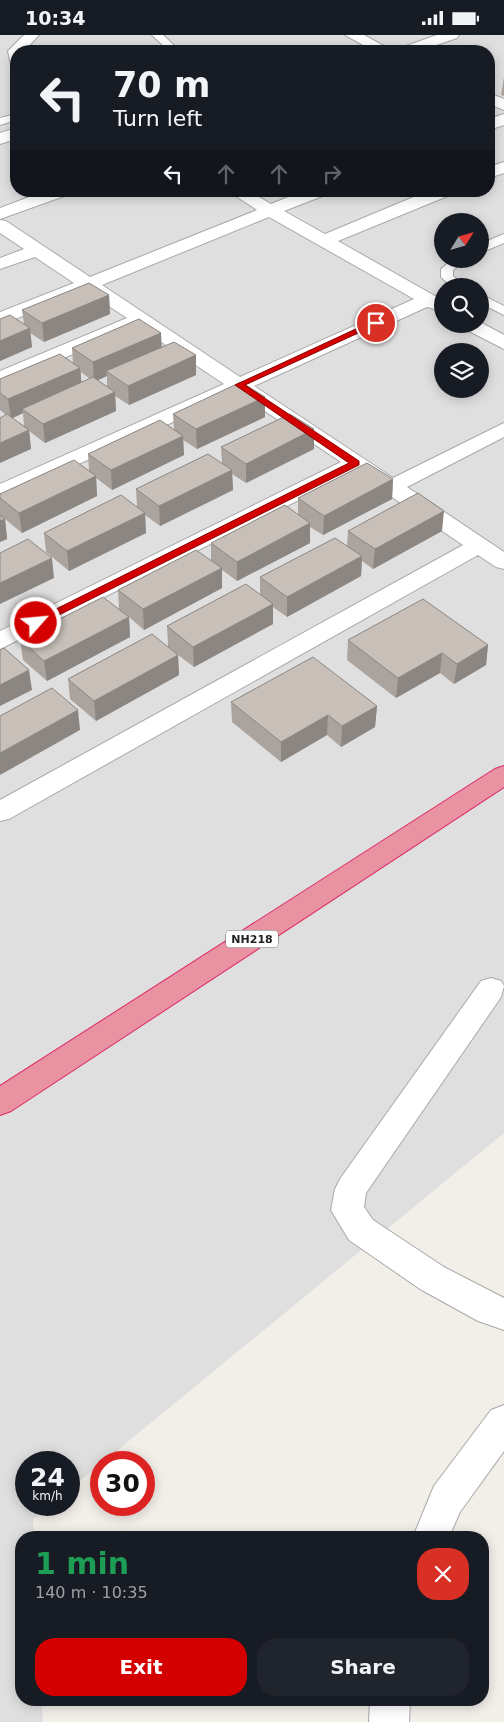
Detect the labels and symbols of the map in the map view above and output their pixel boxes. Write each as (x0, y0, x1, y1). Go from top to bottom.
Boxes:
north arrow (434, 213, 489, 267)
pin (355, 302, 397, 344)
position arrow (9, 596, 61, 648)
road number: NH218 (226, 931, 278, 947)
speed limit sign: 30 (90, 1451, 155, 1516)

